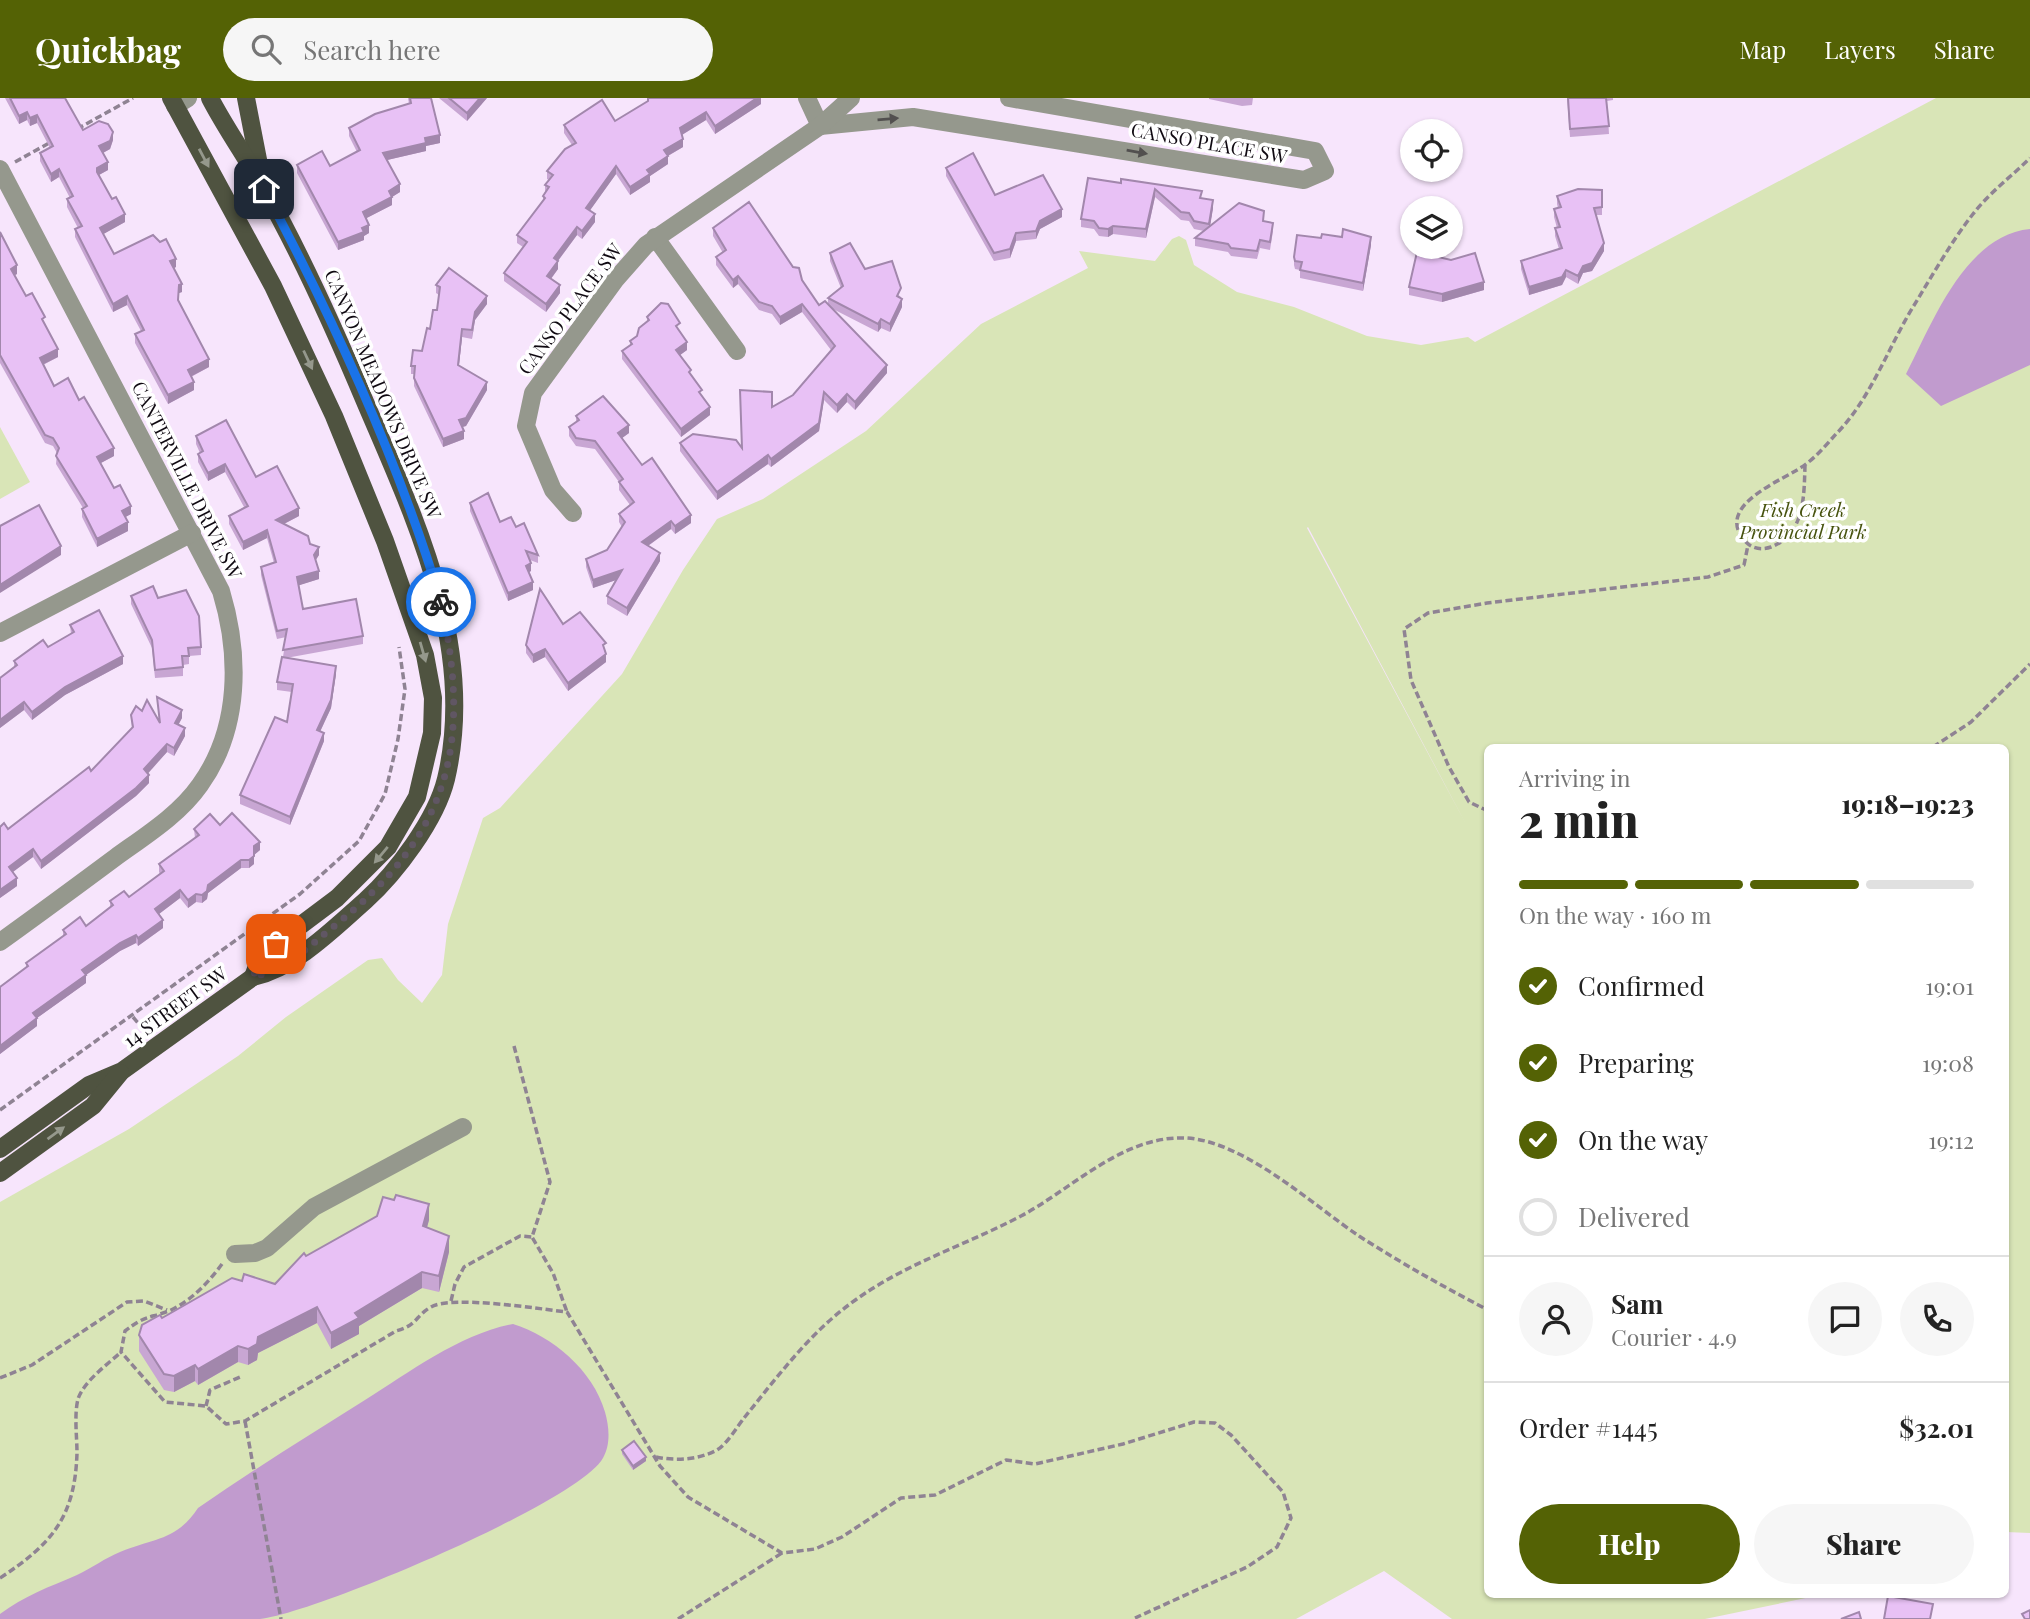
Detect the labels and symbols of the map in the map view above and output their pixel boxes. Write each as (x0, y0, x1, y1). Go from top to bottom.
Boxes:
one-way arrow (877, 113, 899, 124)
street label: CANSO PLACE SW (1129, 115, 1290, 169)
one-way arrow (1126, 147, 1148, 158)
one-way arrow (198, 148, 210, 168)
pin (234, 159, 294, 219)
street label: CANSO PLACE SW (511, 237, 628, 379)
street label: CANYON MEADOWS DRIVE SW (319, 265, 449, 523)
one-way arrow (302, 350, 314, 370)
street label: CANTERVILLE DRIVE SW (127, 376, 249, 583)
park label: Fish Creek Provincial Park (1738, 496, 1867, 544)
courier (406, 567, 476, 637)
one-way arrow (419, 641, 429, 662)
one-way arrow (374, 846, 389, 863)
pin (246, 914, 306, 974)
street label: 14 STREET SW (117, 959, 232, 1053)
one-way arrow (47, 1126, 65, 1140)

